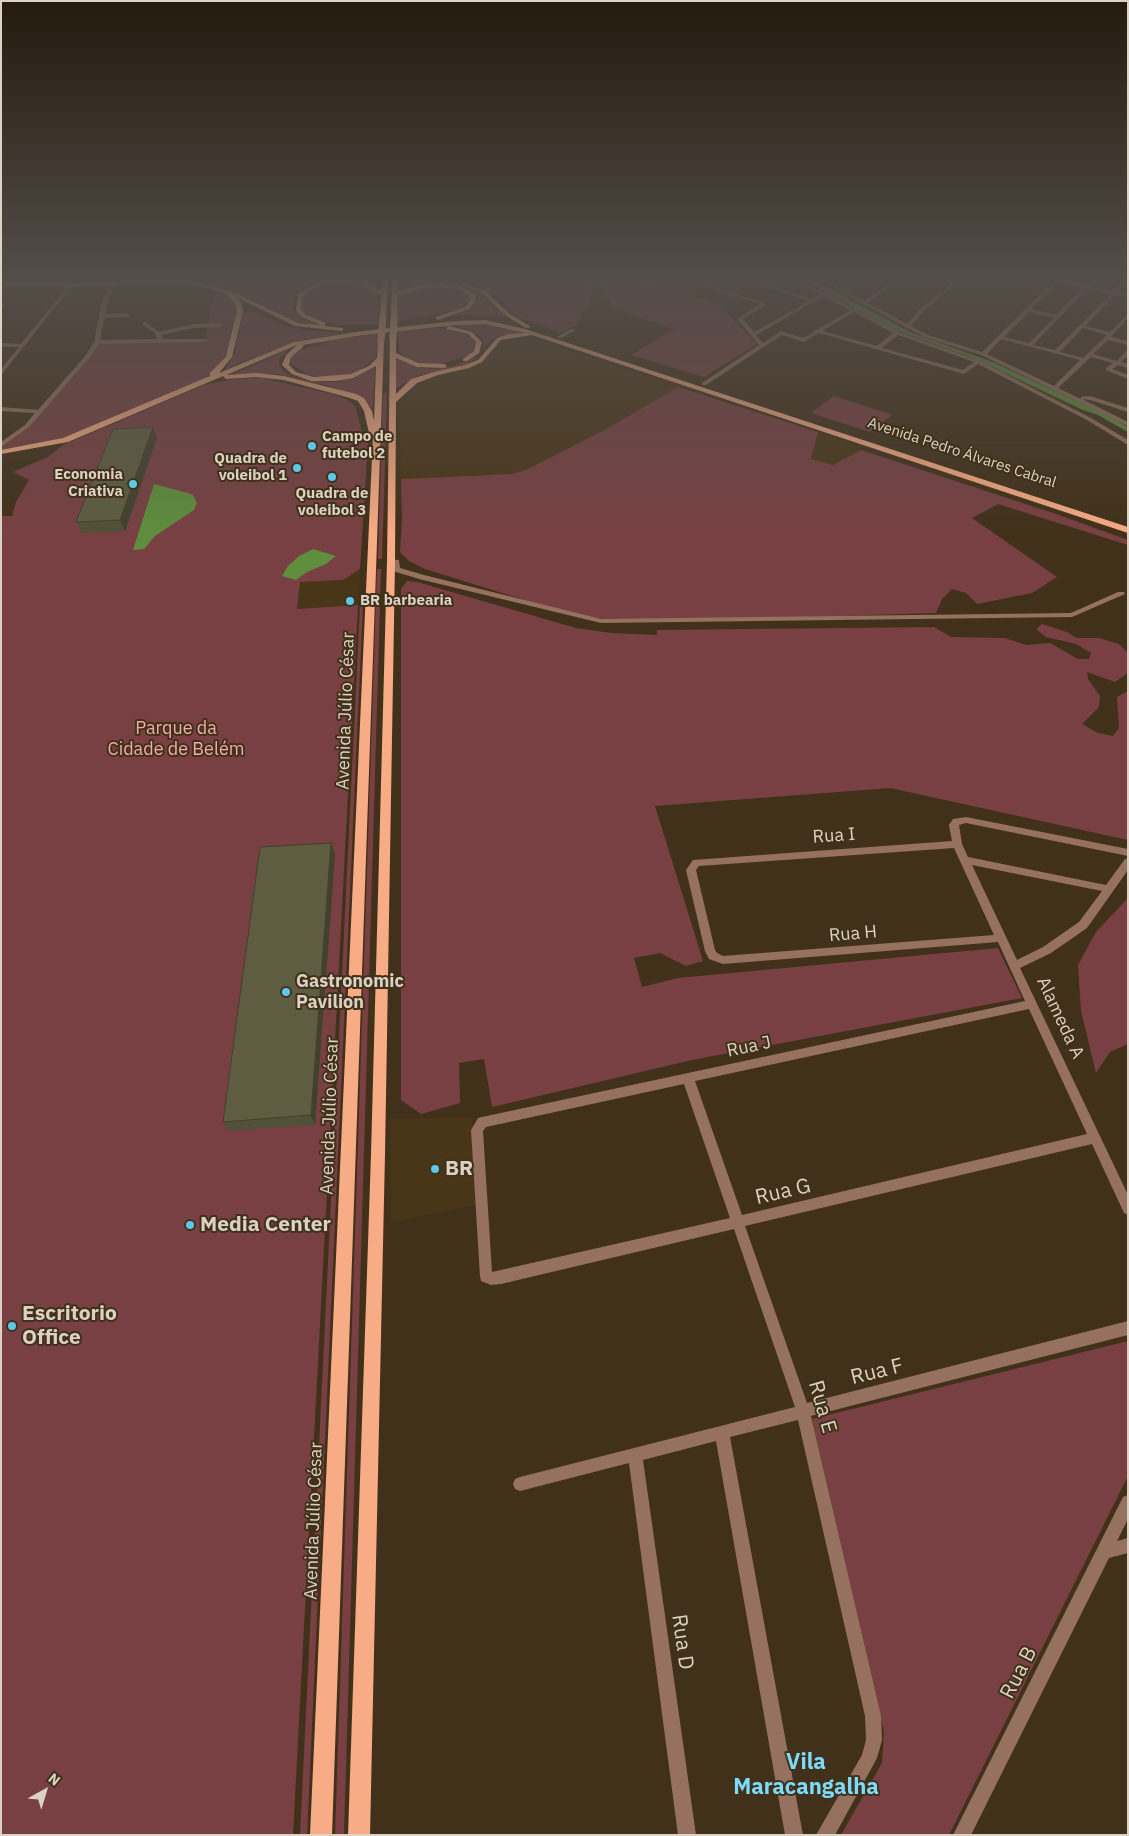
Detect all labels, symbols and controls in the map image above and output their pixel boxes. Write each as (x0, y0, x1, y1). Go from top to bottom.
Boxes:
street label: Avenida Pedro Álvares Cabral (865, 414, 1059, 492)
place label: Campo de futebol 2 (322, 428, 392, 463)
marker: Campo de futebol 2 (306, 440, 318, 452)
place label: Quadra de voleibol 1 (214, 450, 287, 485)
marker: Quadra de voleibol 1 (291, 462, 303, 474)
place label: Economia Criativa (54, 466, 123, 501)
marker: Quadra de voleibol 3 (326, 471, 338, 483)
marker: Economia Criativa (127, 478, 139, 490)
place label: Quadra de voleibol 3 (296, 485, 368, 520)
place label: BR barbearia (360, 592, 452, 610)
marker: BR barbearia (344, 595, 356, 607)
street label: Avenida Júlio César (332, 632, 360, 790)
park label: Parque da Cidade de Belém (108, 718, 244, 761)
street label: Rua I (812, 824, 856, 848)
street label: Rua H (828, 921, 878, 947)
place label: Gastronomic Pavilion (296, 971, 404, 1014)
street label: Alameda A (1032, 974, 1088, 1062)
marker: Gastronomic Pavilion (280, 986, 292, 998)
street label: Rua J (725, 1032, 773, 1062)
street label: Avenida Júlio César (316, 1037, 344, 1195)
place label: BR (445, 1156, 473, 1182)
marker: BR (429, 1163, 441, 1175)
street label: Rua G (753, 1173, 813, 1211)
place label: Media Center (200, 1212, 331, 1238)
marker: Media Center (184, 1219, 196, 1231)
place label: Escritorio Office (22, 1301, 117, 1351)
marker: Escritorio Office (6, 1320, 18, 1332)
street label: Rua F (848, 1353, 906, 1391)
street label: Rua E (802, 1378, 842, 1436)
street label: Avenida Júlio César (300, 1442, 328, 1600)
street label: Rua D (666, 1613, 698, 1671)
street label: Rua B (995, 1643, 1043, 1703)
district label: Vila Maracangalha (733, 1750, 879, 1802)
north arrow (20, 1766, 70, 1816)
text: N (45, 1769, 64, 1790)

